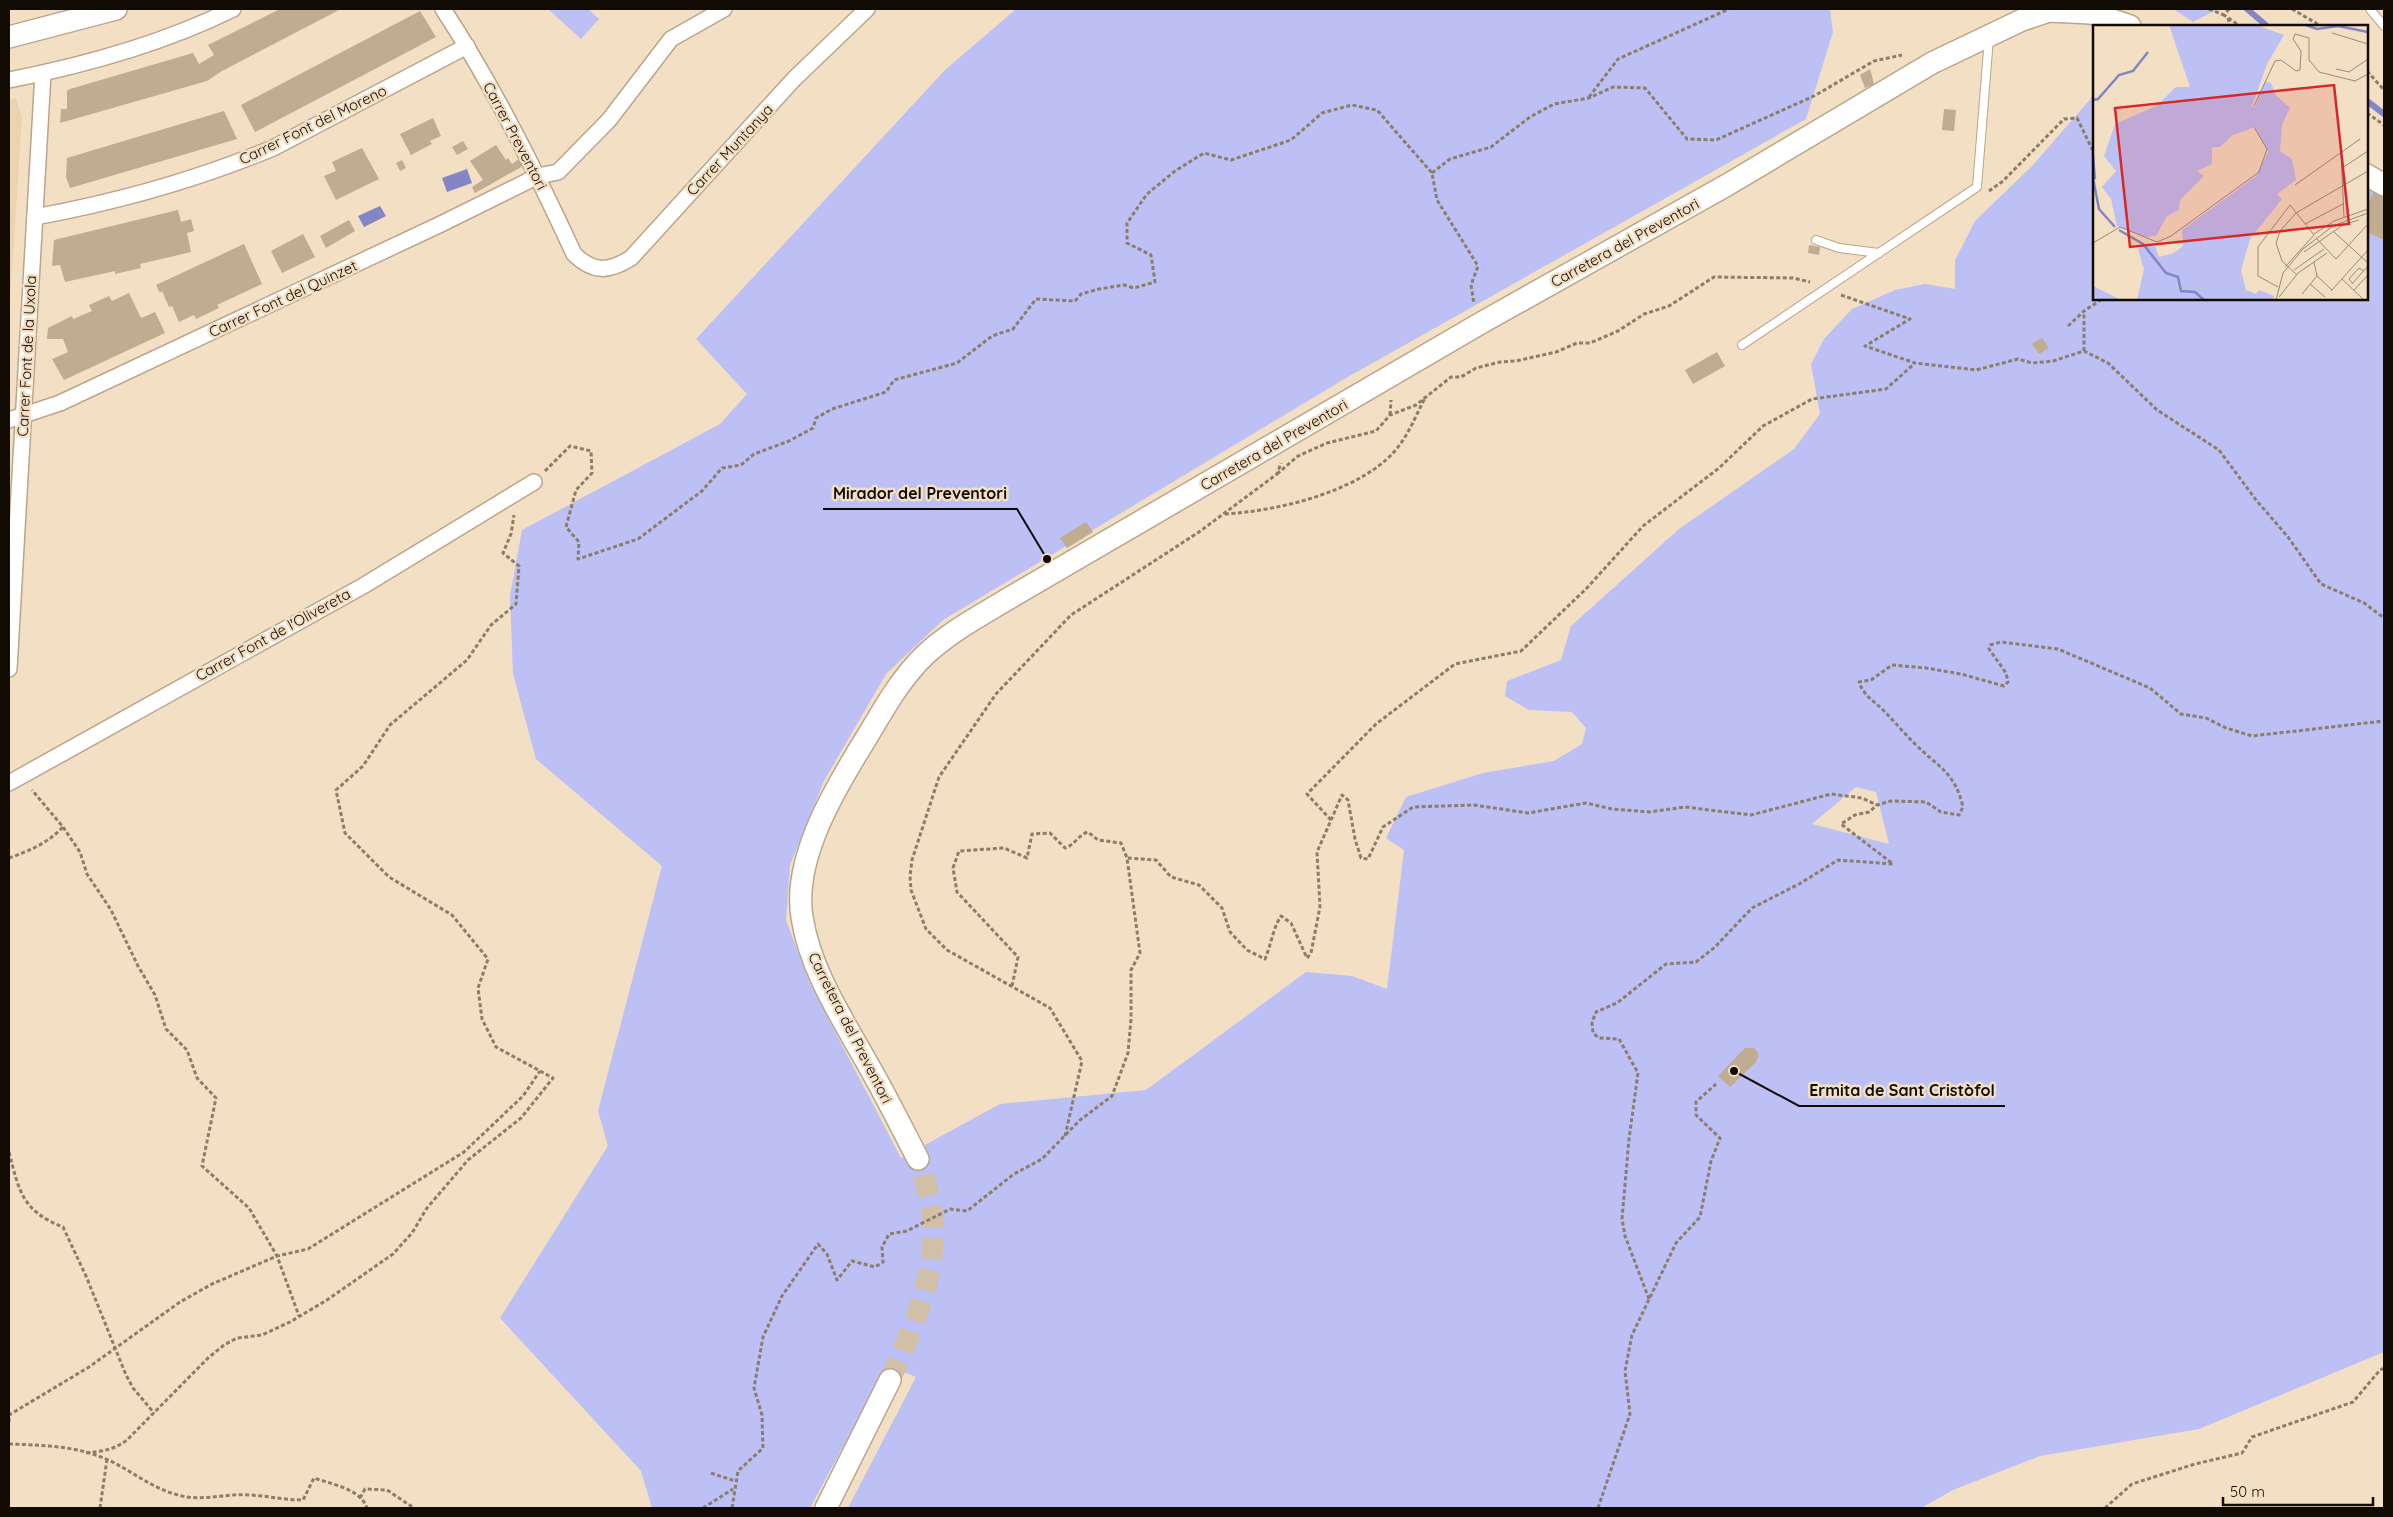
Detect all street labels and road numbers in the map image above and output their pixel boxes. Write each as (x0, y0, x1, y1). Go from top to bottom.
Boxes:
street label: Carrer Preventori (479, 79, 552, 193)
street label: Carrer Font del Moreno (236, 81, 390, 169)
street label: Carrer Muntanya (682, 100, 777, 199)
street label: Carretera del Preventori (1547, 194, 1702, 291)
street label: Carrer Font del Quinzet (206, 256, 360, 341)
street label: Carrer Font de la Uxola (13, 275, 40, 437)
street label: Carretera del Preventori (1197, 395, 1351, 494)
street label: Carrer Font de l'Olivereta (192, 584, 354, 685)
street label: Carretera del Preventori (804, 949, 897, 1106)

